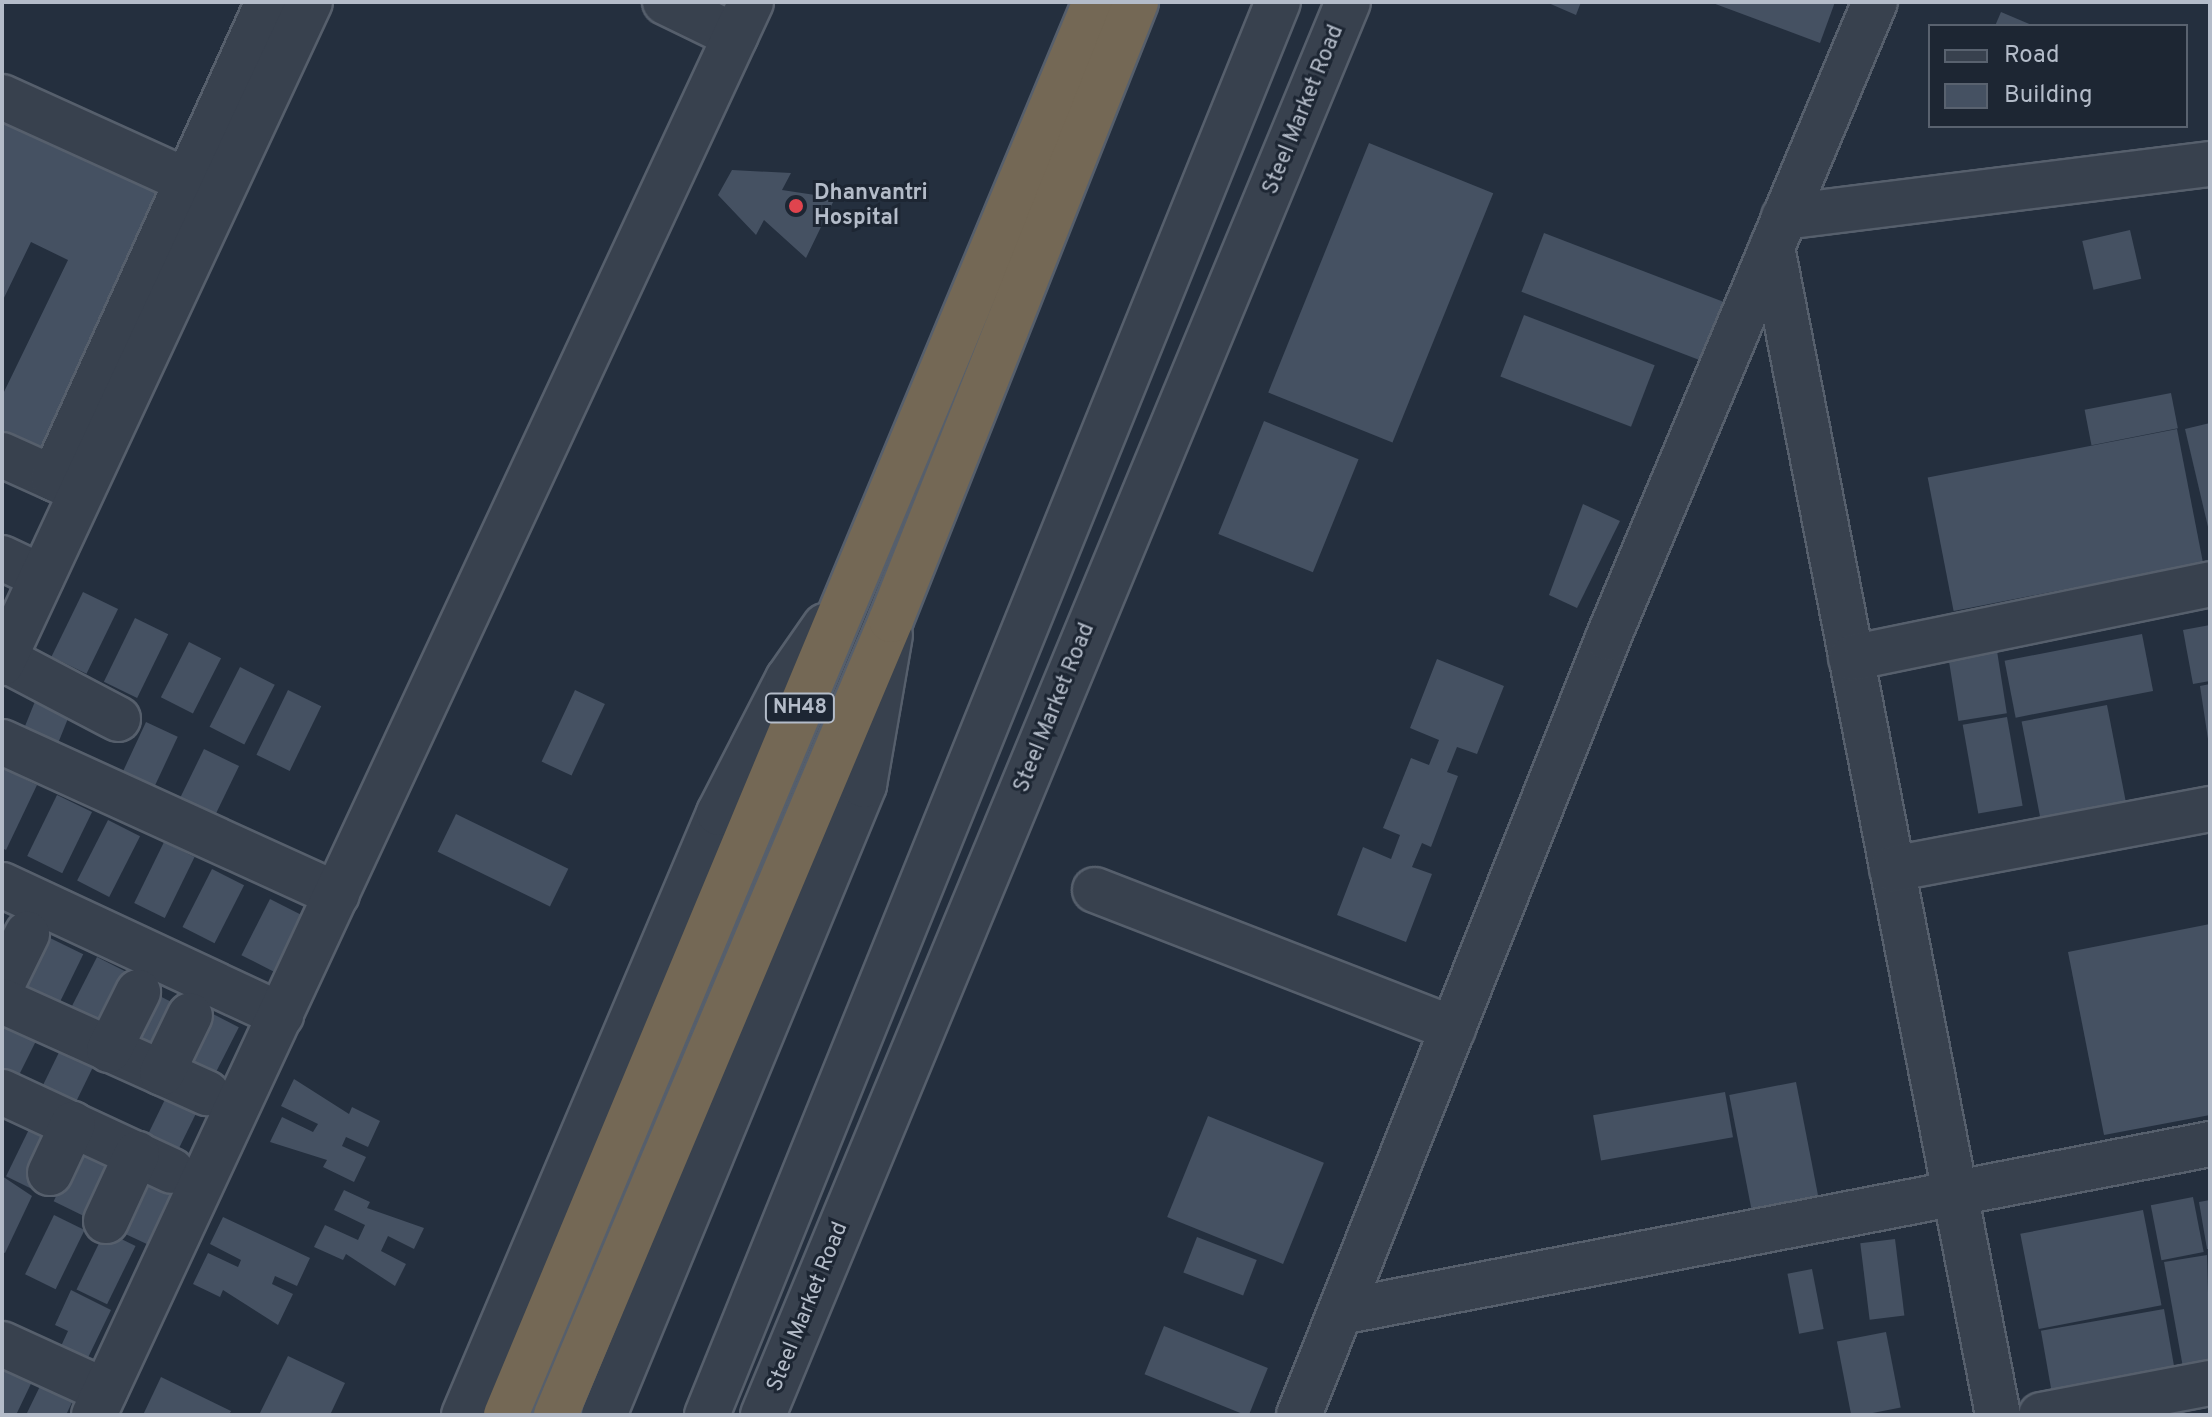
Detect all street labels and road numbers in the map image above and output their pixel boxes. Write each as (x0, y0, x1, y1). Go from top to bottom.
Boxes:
street label: Steel Market Road (1258, 21, 1350, 199)
street label: Steel Market Road (1009, 619, 1101, 797)
road number: NH48 (764, 692, 836, 724)
street label: Steel Market Road (762, 1218, 854, 1396)

